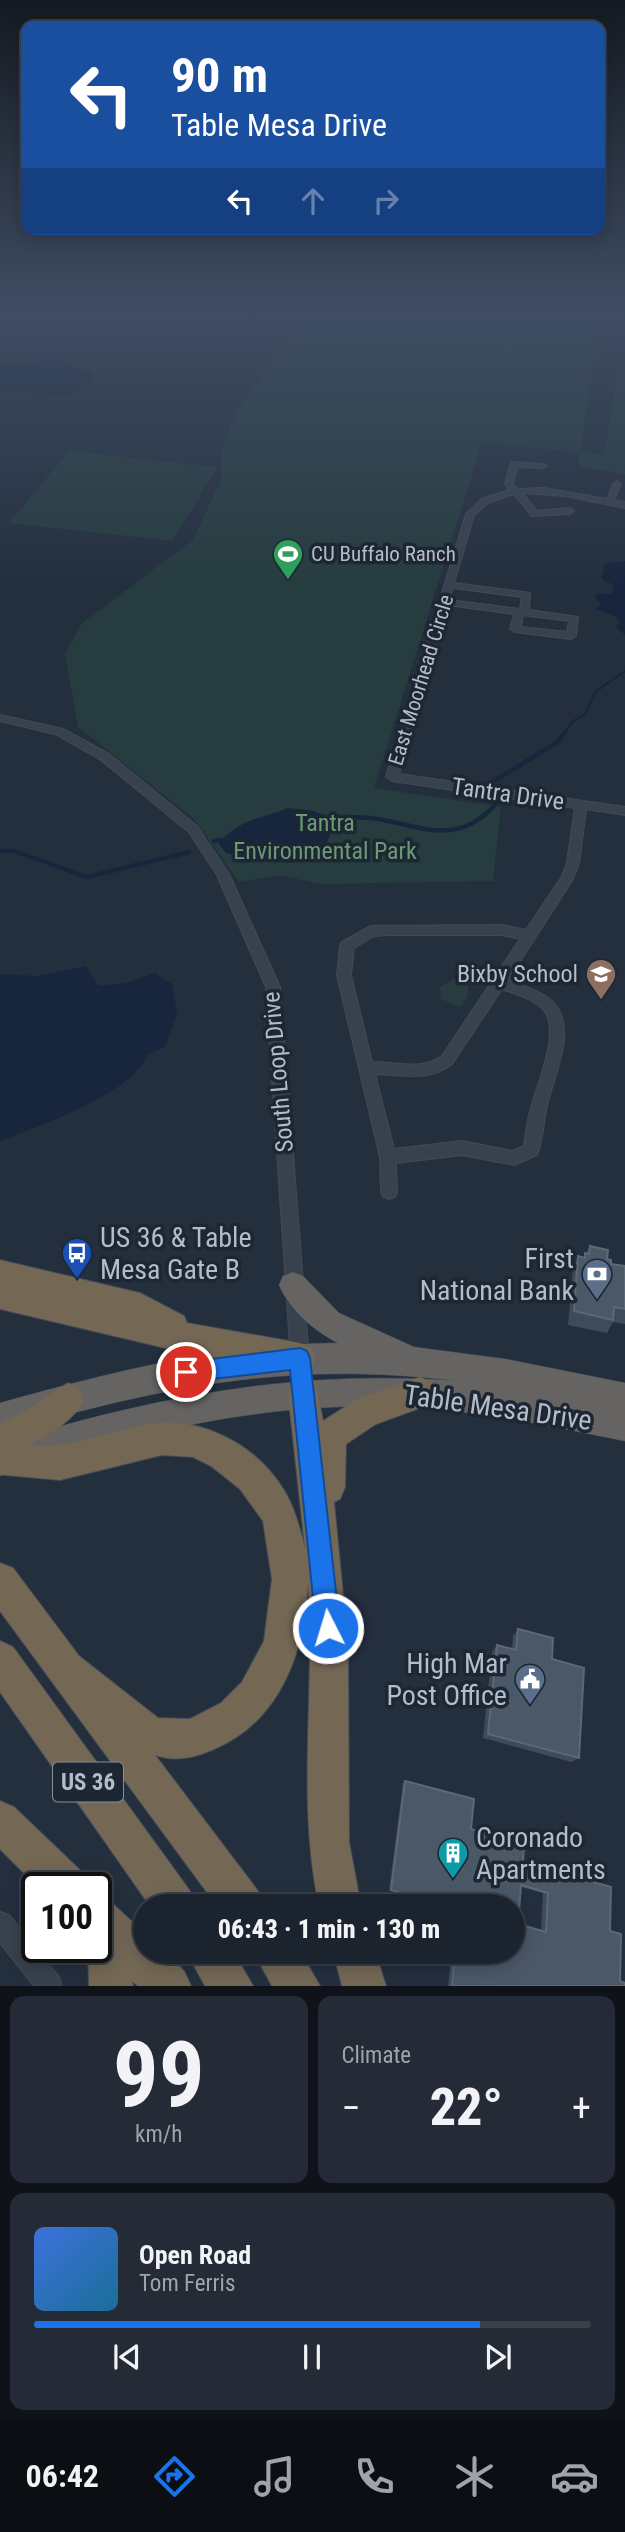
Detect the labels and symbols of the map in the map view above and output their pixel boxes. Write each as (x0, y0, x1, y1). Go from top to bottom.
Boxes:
sports icon: CU Buffalo Ranch (271, 537, 305, 581)
place label: CU Buffalo Ranch (311, 542, 456, 566)
street label: East Moorhead Circle (384, 592, 458, 768)
street label: Tantra Drive (450, 772, 566, 816)
park label: Tantra Environmental Park (233, 809, 417, 865)
school or university icon: Bixby School (584, 957, 618, 1001)
place label: Bixby School (457, 960, 578, 988)
street label: South Loop Drive (257, 991, 299, 1153)
place label: US 36 & Table Mesa Gate B (100, 1221, 252, 1286)
bus stop icon: US 36 & Table Mesa Gate B (60, 1236, 94, 1280)
place label: First National Bank (420, 1242, 574, 1307)
bank icon: First National Bank (580, 1257, 614, 1301)
pin (156, 1342, 216, 1402)
street label: Table Mesa Drive (402, 1378, 594, 1437)
position arrow (291, 1591, 365, 1665)
place label: High Mar Post Office (386, 1647, 507, 1712)
public building icon: High Mar Post Office (513, 1662, 547, 1706)
road number: US 36 (53, 1763, 123, 1802)
place label: Coronado Apartments (476, 1821, 606, 1886)
building icon: Coronado Apartments (436, 1836, 470, 1880)
speed limit sign: 100 (21, 1872, 112, 1963)

